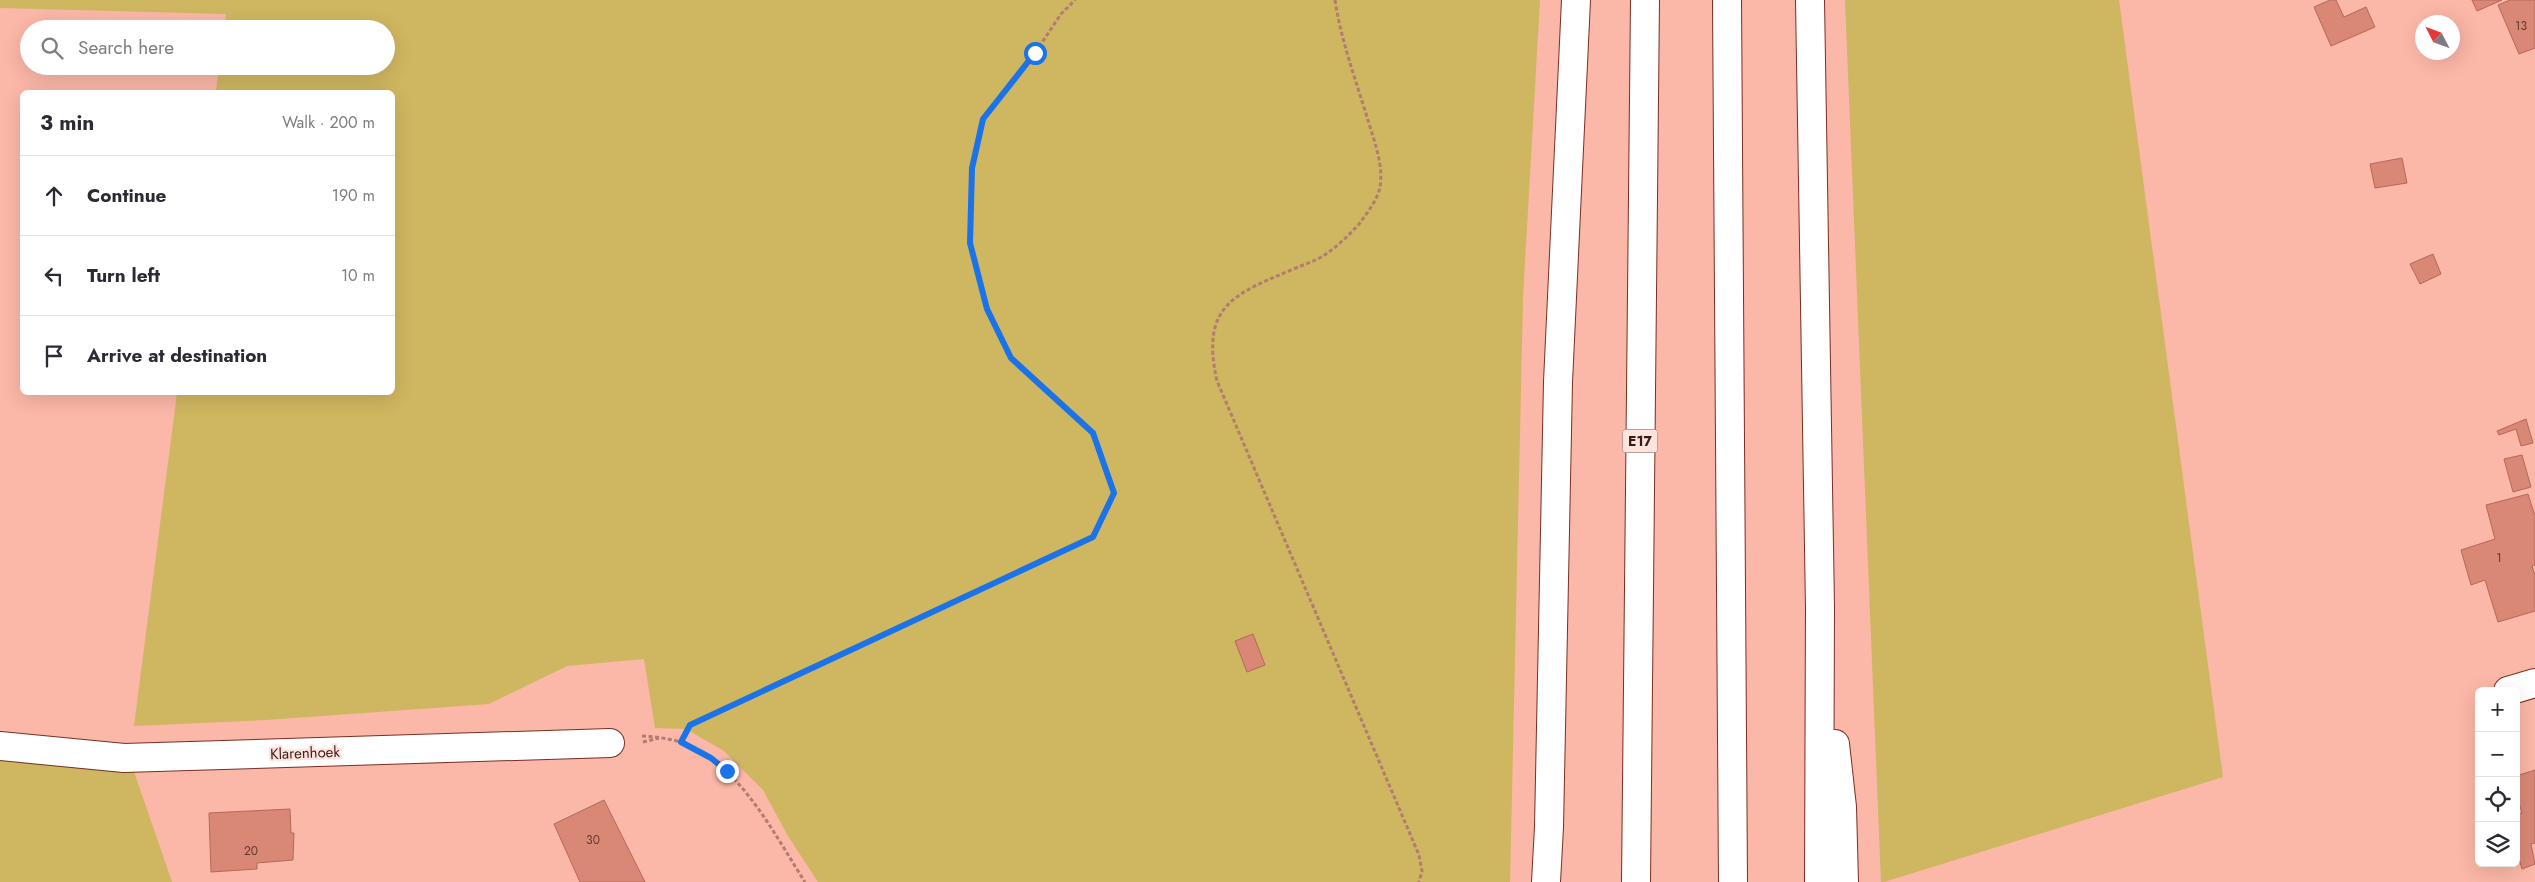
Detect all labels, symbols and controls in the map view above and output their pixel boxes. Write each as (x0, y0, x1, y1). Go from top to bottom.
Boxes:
north arrow (2415, 15, 2460, 60)
house number: 13 (2515, 17, 2527, 35)
search box (20, 20, 395, 75)
icon: search (38, 34, 66, 62)
text: Search here (78, 34, 174, 61)
route start (1024, 42, 1047, 65)
text: 3 min (40, 108, 94, 138)
text: Walk · 200 m (282, 111, 375, 134)
icon: ahead (40, 182, 68, 210)
text: Continue (87, 182, 166, 209)
text: 190 m (332, 184, 375, 207)
icon: left (40, 262, 68, 290)
text: Turn left (87, 262, 160, 289)
text: 10 m (341, 264, 375, 287)
icon: arrive (40, 342, 68, 370)
text: Arrive at destination (87, 342, 267, 369)
road number: E17 (1622, 430, 1658, 452)
house number: 1 (2496, 549, 2502, 567)
map controls (2475, 687, 2520, 867)
button: + (2475, 687, 2520, 732)
button: − (2475, 732, 2520, 777)
street label: Klarenhoek (270, 741, 341, 765)
route end (716, 760, 739, 783)
button: locate (2475, 777, 2520, 822)
button: layers (2475, 822, 2520, 867)
house number: 30 (586, 831, 600, 849)
house number: 20 (244, 842, 258, 860)

